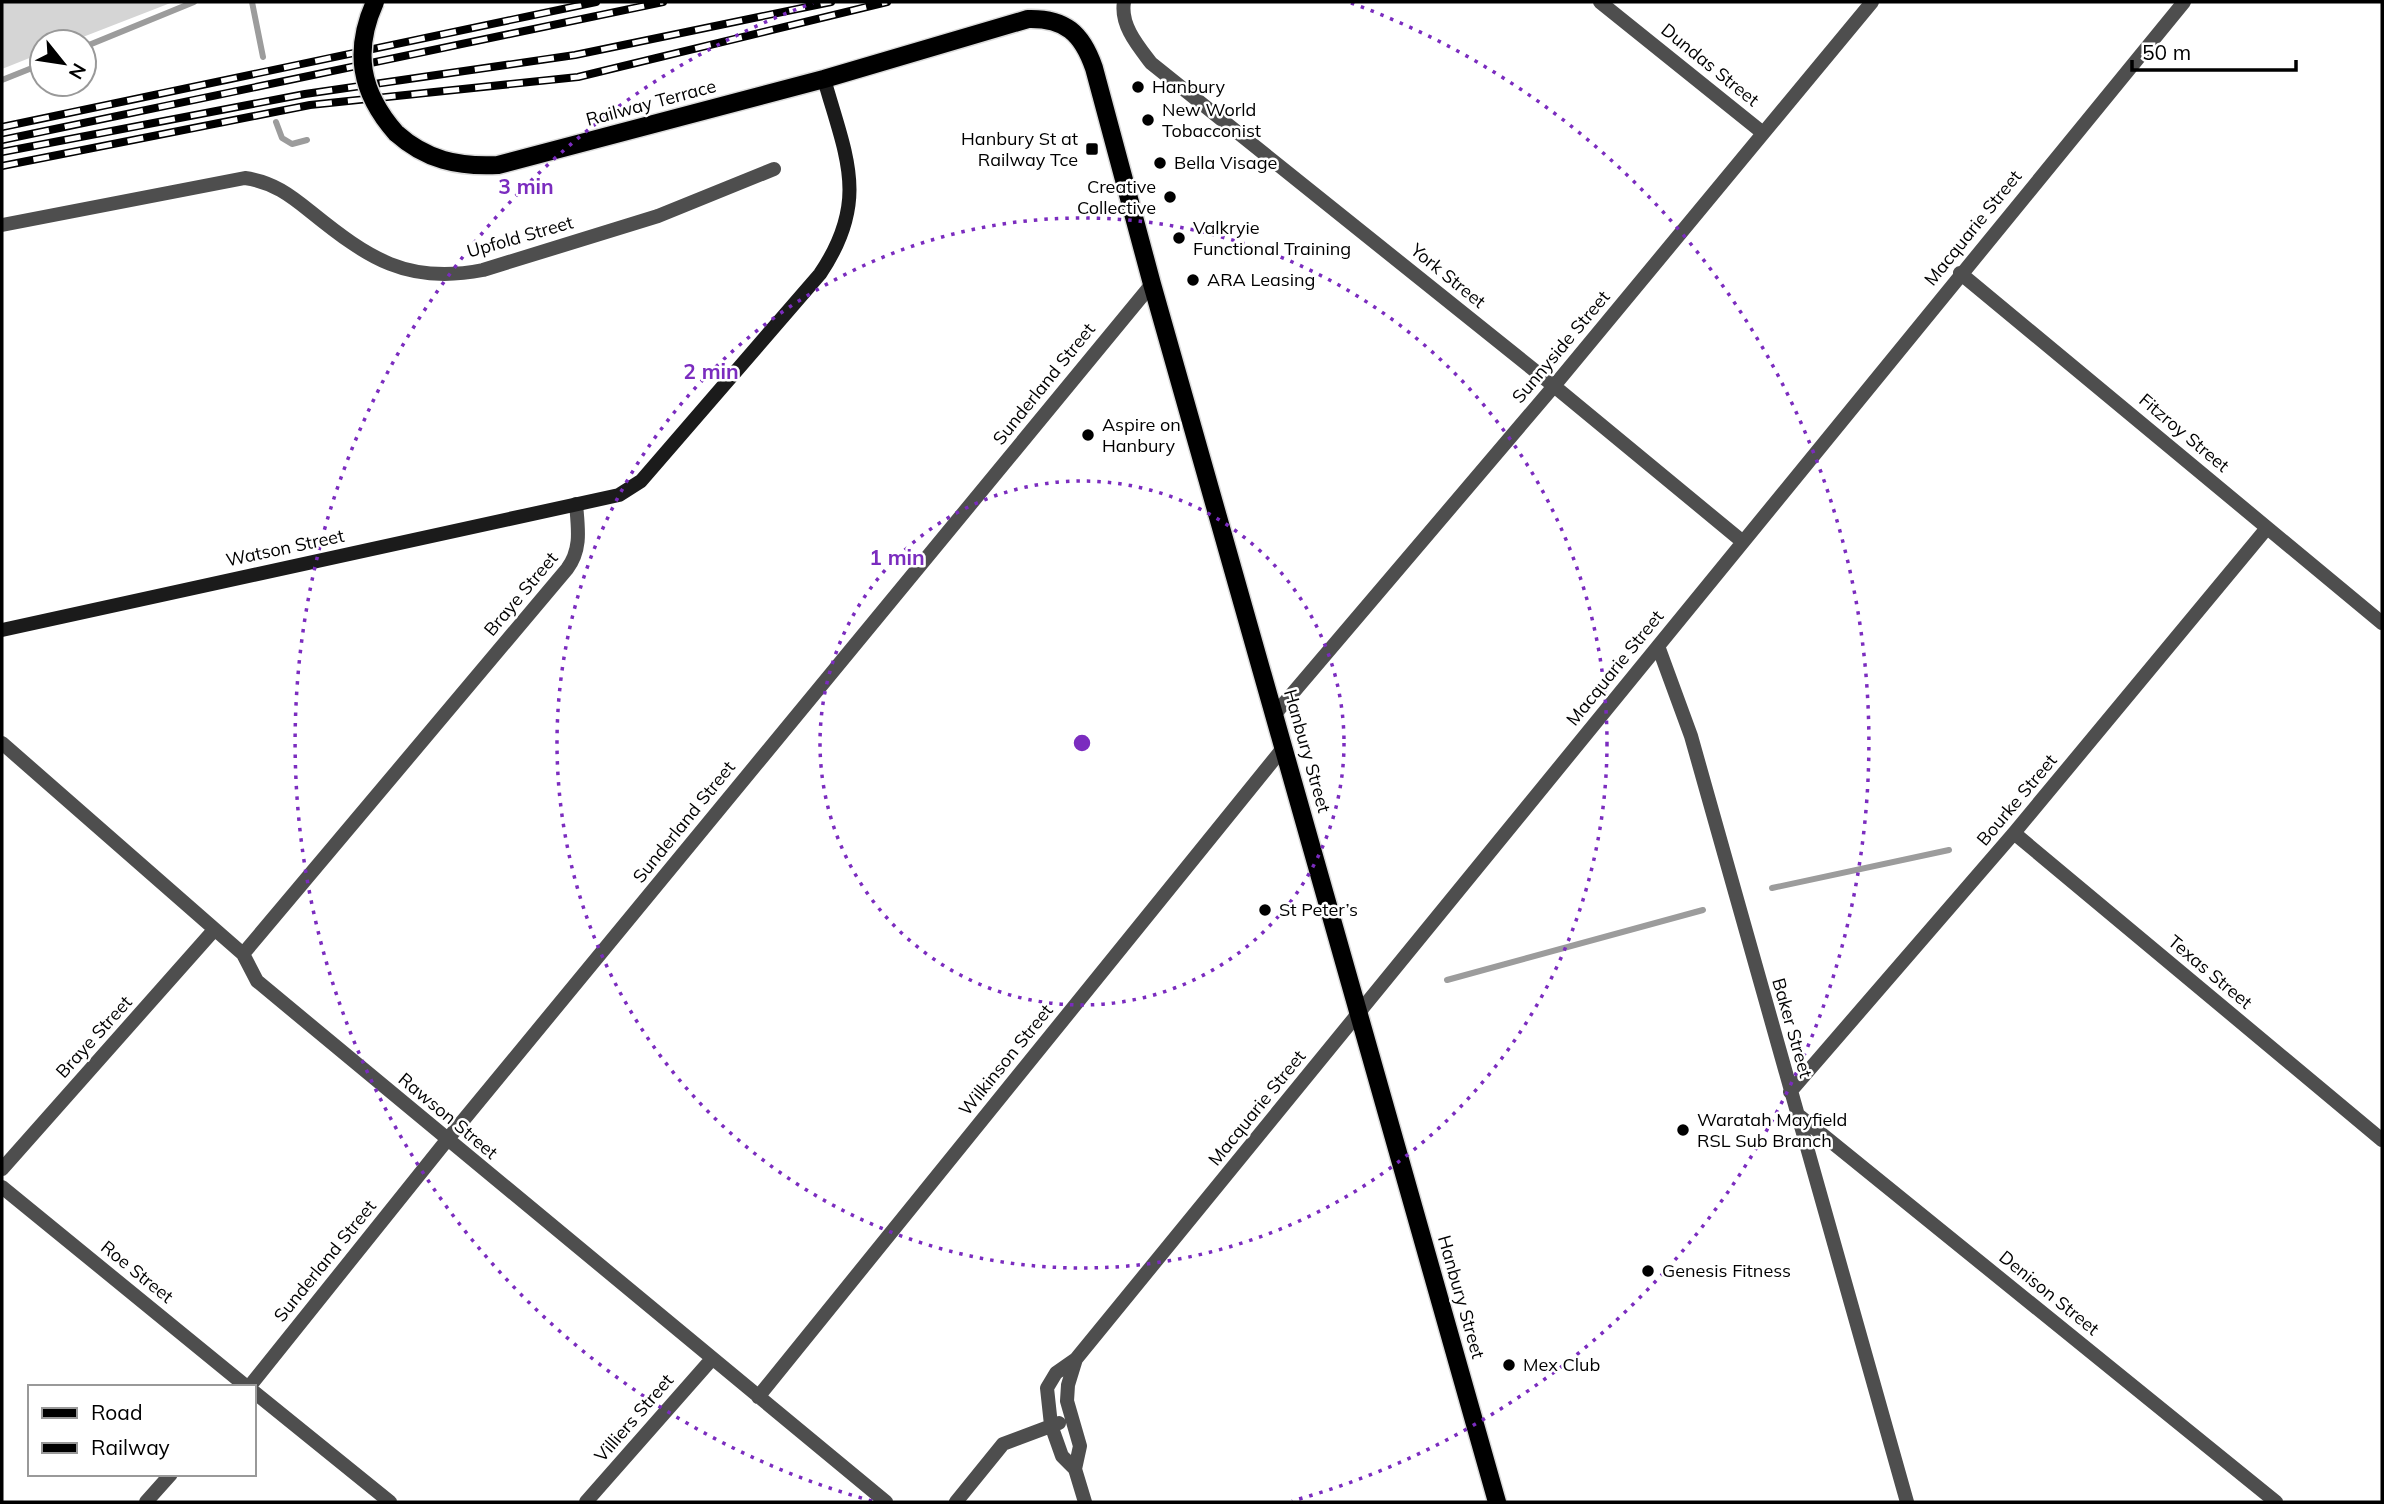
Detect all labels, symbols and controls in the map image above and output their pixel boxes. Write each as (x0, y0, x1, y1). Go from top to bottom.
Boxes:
street label: Dundas Street (1657, 18, 1764, 111)
north arrow (28, 28, 98, 98)
scale bar (2132, 28, 2296, 72)
text: 50 m (2142, 39, 2191, 65)
text: N (64, 59, 92, 84)
street label: Railway Terrace (583, 74, 718, 131)
place label: Hanbury (1152, 75, 1225, 98)
marker: Hanbury (1130, 79, 1146, 95)
place label: New World Tobacconist (1162, 98, 1261, 142)
marker: New World Tobacconist (1140, 112, 1156, 128)
place label: Hanbury St at Railway Tce (961, 127, 1078, 171)
marker: Hanbury St at Railway Tce (1084, 141, 1100, 157)
place label: Bella Visage (1174, 151, 1277, 174)
marker: Bella Visage (1152, 155, 1168, 171)
street label: Macquarie Street (1919, 165, 2026, 290)
text: 3 min (498, 173, 554, 199)
place label: Creative Collective (1077, 175, 1156, 219)
marker: Creative Collective (1162, 189, 1178, 205)
street label: Upfold Street (464, 210, 576, 263)
place label: Valkryie Functional Training (1193, 216, 1351, 260)
marker: Valkryie Functional Training (1171, 230, 1187, 246)
street label: York Street (1405, 238, 1491, 313)
place label: ARA Leasing (1207, 268, 1315, 291)
marker: ARA Leasing (1185, 272, 1201, 288)
street label: Sunnyside Street (1507, 286, 1615, 408)
street label: Sunderland Street (987, 318, 1100, 449)
text: 2 min (683, 358, 739, 384)
street label: Fitzroy Street (2135, 388, 2234, 477)
place label: Aspire on Hanbury (1102, 413, 1181, 457)
marker: Aspire on Hanbury (1080, 427, 1096, 443)
street label: Watson Street (224, 524, 346, 571)
text: 1 min (869, 544, 925, 570)
street label: Braye Street (479, 547, 563, 641)
street label: Macquarie Street (1561, 605, 1668, 730)
street label: Hanbury Street (1279, 686, 1336, 815)
centre of rings (1070, 731, 1094, 755)
street label: Bourke Street (1972, 749, 2062, 850)
street label: Sunderland Street (627, 756, 740, 887)
place label: St Peter’s (1279, 898, 1358, 921)
marker: St Peter’s (1257, 902, 1273, 918)
street label: Texas Street (2163, 930, 2257, 1014)
street label: Baker Street (1767, 975, 1818, 1080)
street label: Braye Street (51, 991, 137, 1083)
street label: Wilkinson Street (954, 999, 1058, 1120)
street label: Macquarie Street (1203, 1045, 1310, 1170)
street label: Rawson Street (394, 1067, 503, 1164)
place label: Waratah Mayfield RSL Sub Branch (1697, 1108, 1847, 1152)
marker: Waratah Mayfield RSL Sub Branch (1675, 1122, 1691, 1138)
street label: Sunderland Street (268, 1195, 381, 1326)
street label: Hanbury Street (1433, 1232, 1490, 1361)
street label: Roe Street (96, 1235, 178, 1308)
street label: Denison Street (1995, 1245, 2104, 1340)
place label: Genesis Fitness (1662, 1259, 1791, 1282)
marker: Genesis Fitness (1640, 1263, 1656, 1279)
place label: Mex Club (1523, 1353, 1600, 1376)
marker: Mex Club (1501, 1357, 1517, 1373)
street label: Villiers Street (589, 1369, 678, 1466)
legend (28, 1385, 256, 1476)
text: Road (91, 1399, 142, 1425)
text: Railway (91, 1434, 170, 1460)

